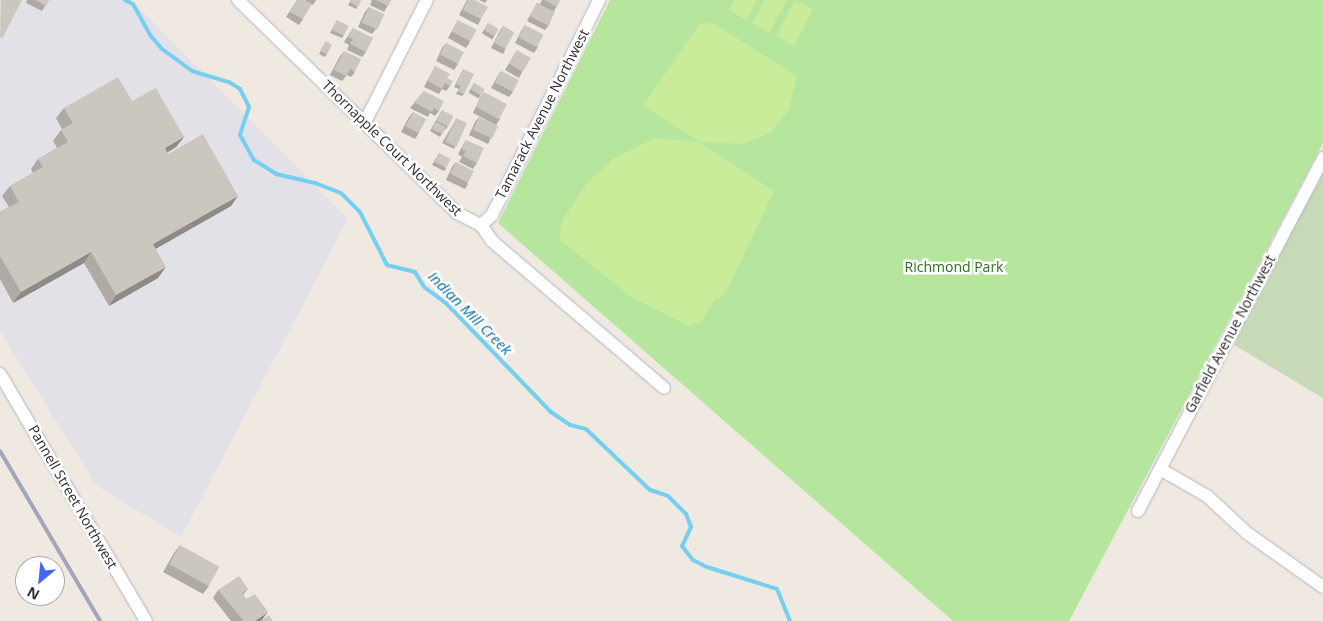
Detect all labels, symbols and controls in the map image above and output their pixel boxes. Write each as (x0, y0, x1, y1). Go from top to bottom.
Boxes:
street label: Tamarack Avenue Northwest (492, 26, 592, 202)
street label: Thornapple Court Northwest (319, 77, 465, 219)
street label: Garfield Avenue Northwest (1181, 252, 1279, 416)
park label: Richmond Park (905, 259, 1003, 275)
water label: Indian Mill Creek (424, 267, 516, 359)
street label: Pannell Street Northwest (25, 422, 121, 572)
north arrow (15, 556, 65, 606)
text: N (24, 583, 43, 605)

